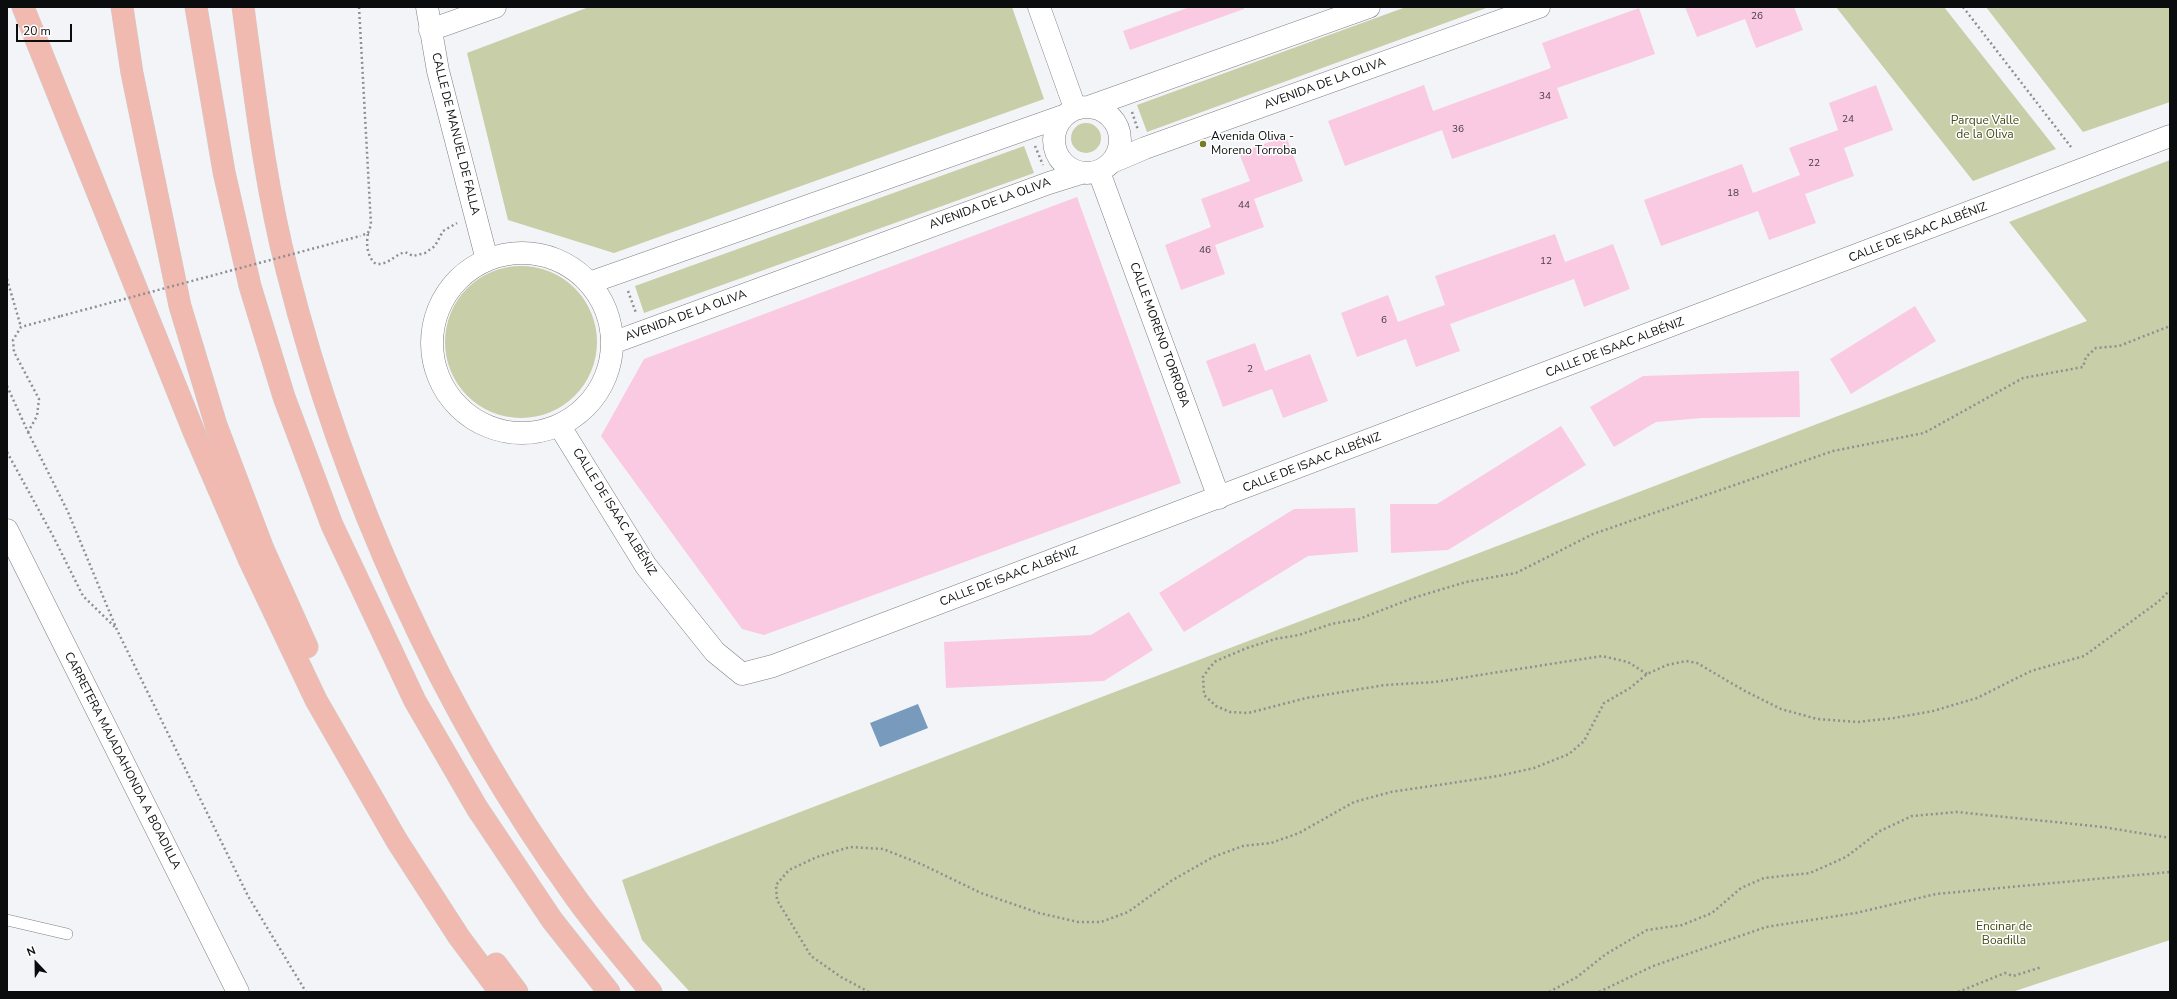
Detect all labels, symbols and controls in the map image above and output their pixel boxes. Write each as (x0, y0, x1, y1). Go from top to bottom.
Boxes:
house number: 26 (1751, 11, 1763, 23)
scale bar (18, 16, 74, 42)
text: 20 m (23, 23, 51, 39)
street label: CALLE DE MANUEL DE FALLA (428, 51, 482, 217)
street label: AVENIDA DE LA OLIVA (1262, 55, 1388, 113)
house number: 34 (1539, 91, 1551, 103)
house number: 24 (1842, 114, 1854, 126)
park label: Parque Valle de la Oliva (1951, 114, 2019, 142)
house number: 36 (1452, 124, 1464, 136)
place label: Avenida Oliva - Moreno Torroba (1211, 130, 1297, 158)
marker: Avenida Oliva - Moreno Torroba (1198, 139, 1208, 149)
house number: 22 (1808, 158, 1820, 170)
street label: AVENIDA DE LA OLIVA (927, 175, 1053, 233)
house number: 18 (1727, 188, 1739, 200)
house number: 44 (1238, 200, 1250, 212)
street label: CALLE DE ISAAC ALBÉNIZ (1847, 200, 1989, 266)
house number: 46 (1199, 245, 1211, 257)
house number: 12 (1540, 256, 1552, 268)
street label: CALLE MORENO TORROBA (1126, 261, 1192, 409)
street label: AVENIDA DE LA OLIVA (623, 287, 749, 345)
house number: 6 (1381, 315, 1387, 327)
street label: CALLE DE ISAAC ALBÉNIZ (1544, 315, 1686, 381)
house number: 2 (1247, 364, 1253, 376)
street label: CALLE DE ISAAC ALBÉNIZ (1241, 430, 1383, 496)
street label: CALLE DE ISAAC ALBÉNIZ (569, 446, 659, 578)
street label: CALLE DE ISAAC ALBÉNIZ (938, 544, 1080, 610)
street label: CARRETERA MAJADAHONDA A BOADILLA (61, 650, 183, 872)
park label: Encinar de Boadilla (1976, 920, 2032, 948)
north arrow (16, 943, 56, 983)
text: N (25, 943, 38, 960)

